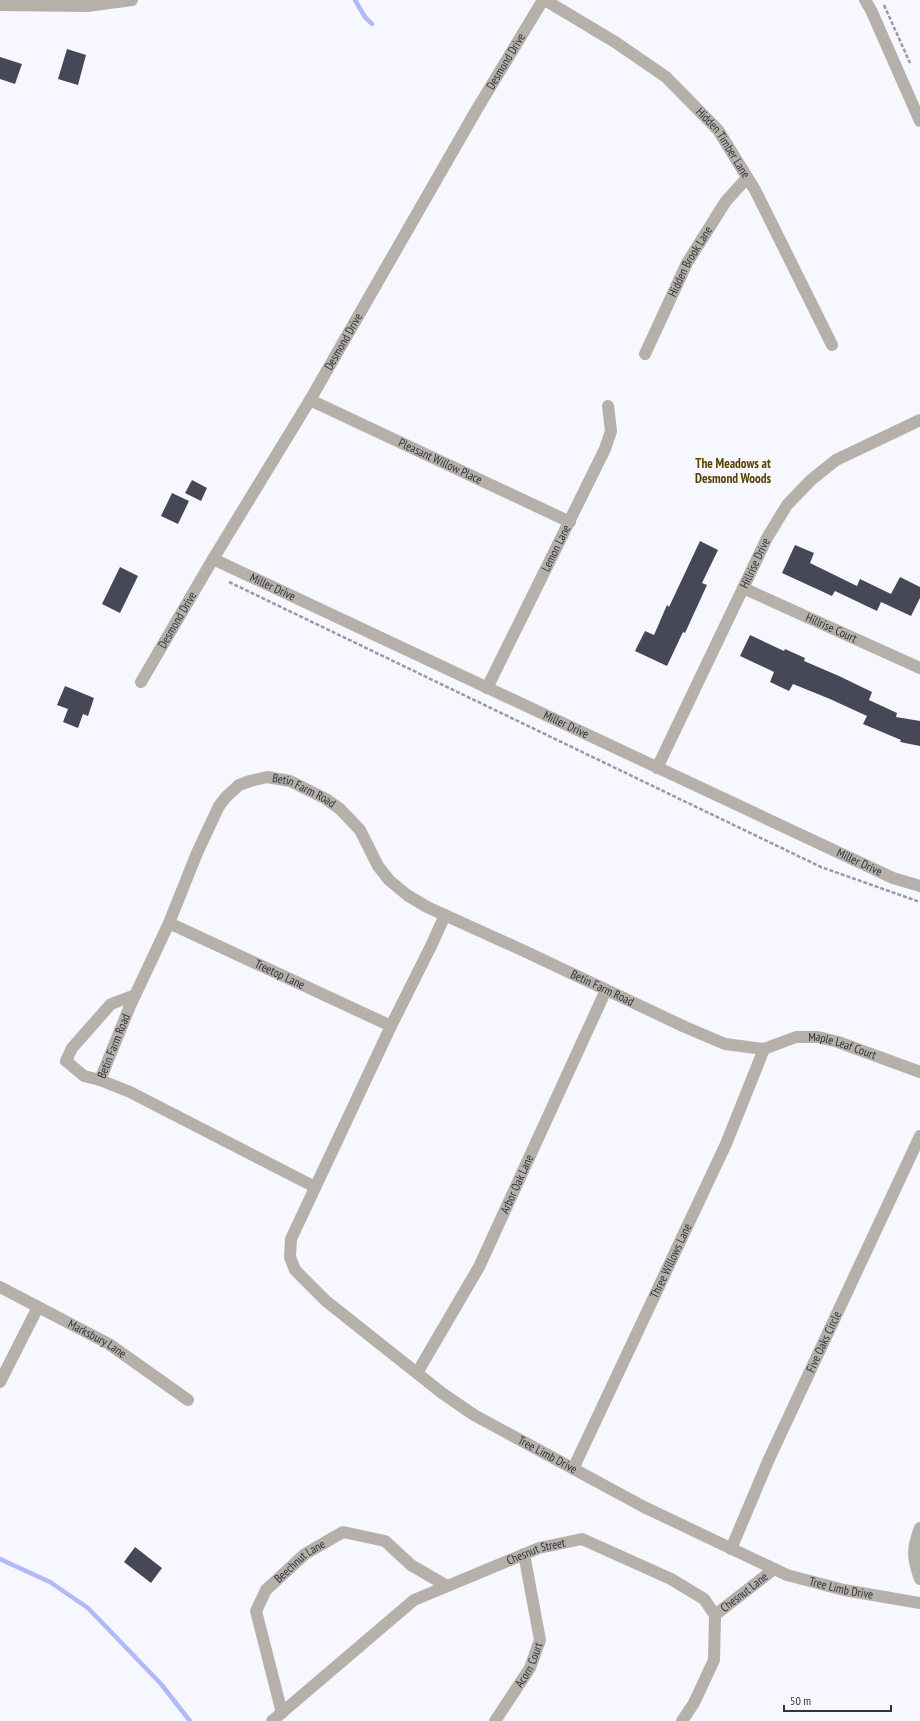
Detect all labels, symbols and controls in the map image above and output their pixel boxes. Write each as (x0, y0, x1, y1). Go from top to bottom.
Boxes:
street label: Desmond Drive (483, 30, 528, 92)
street label: Hidden Timber Lane (693, 104, 754, 181)
street label: Hidden Brook Lane (664, 223, 715, 299)
street label: Desmond Drive (321, 310, 365, 373)
street label: Pleasant Willow Place (396, 435, 485, 487)
district label: The Meadows at Desmond Woods (695, 455, 772, 487)
street label: Lemon Lane (538, 522, 573, 574)
street label: Hillrise Drive (736, 535, 773, 591)
street label: Miller Drive (248, 569, 298, 604)
street label: Desmond Drive (155, 589, 199, 651)
street label: Hillrise Court (804, 609, 860, 646)
street label: Miller Drive (541, 707, 591, 741)
street label: Betin Farm Road (271, 770, 339, 811)
street label: Miller Drive (834, 845, 885, 879)
street label: Treetop Lane (252, 956, 307, 992)
street label: Betin Farm Road (568, 966, 637, 1009)
street label: Betin Farm Road (94, 1011, 133, 1080)
street label: Maple Leaf Court (808, 1029, 879, 1063)
street label: Arbor Oak Lane (497, 1152, 537, 1216)
street label: Three Willows Lane (646, 1221, 695, 1301)
street label: Five Oaks Circle (803, 1309, 844, 1375)
street label: Marksbury Lane (66, 1316, 129, 1361)
street label: Tree Limb Drive (516, 1432, 580, 1476)
street label: Chesnut Street (504, 1535, 567, 1568)
street label: Beechnut Lane (271, 1536, 328, 1586)
street label: Chesnut Lane (717, 1569, 771, 1615)
street label: Tree Limb Drive (808, 1573, 874, 1602)
street label: Acorn Court (511, 1640, 546, 1690)
scale bar (784, 1687, 891, 1713)
text: 50 m (790, 1693, 811, 1708)

